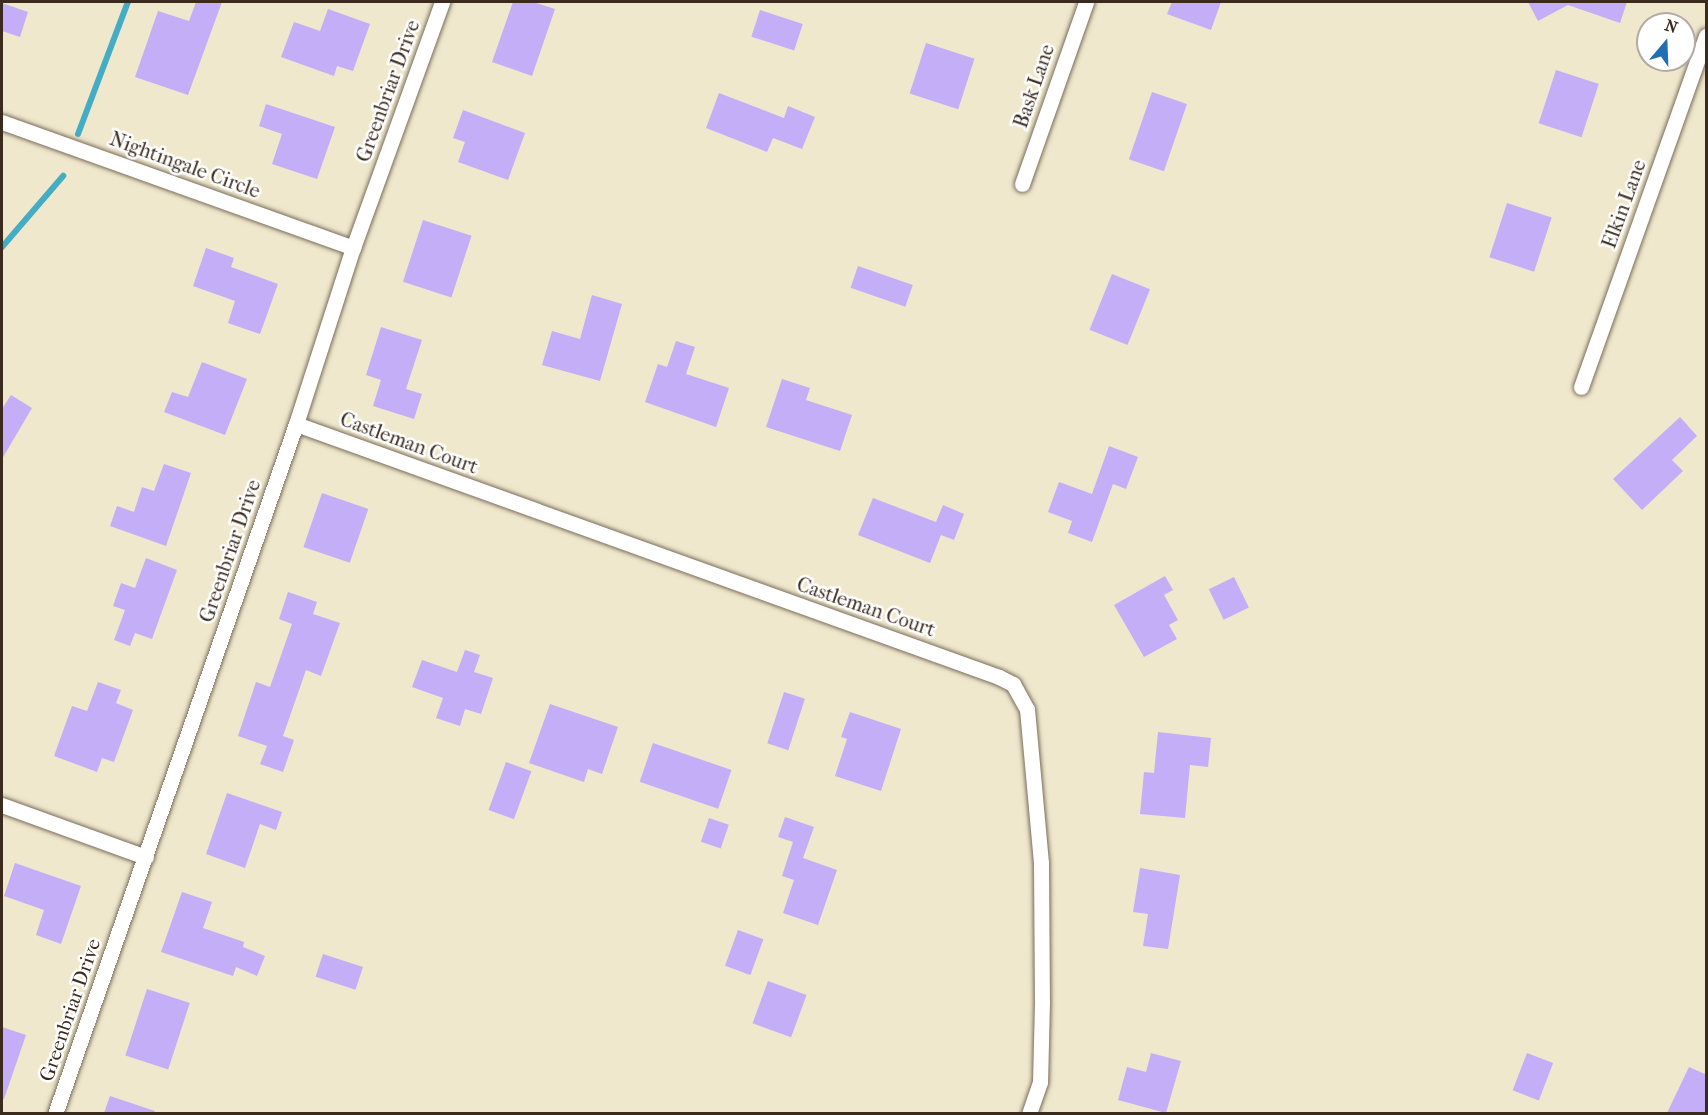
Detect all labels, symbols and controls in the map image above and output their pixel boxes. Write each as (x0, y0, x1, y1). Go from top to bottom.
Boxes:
north arrow (1636, 12, 1696, 72)
text: N (1663, 15, 1680, 37)
street label: Greenbriar Drive (351, 17, 425, 165)
street label: Bask Lane (1008, 41, 1060, 131)
street label: Nightingale Circle (106, 127, 264, 203)
street label: Elkin Lane (1597, 156, 1651, 252)
street label: Castleman Court (337, 407, 481, 479)
street label: Greenbriar Drive (194, 476, 266, 626)
street label: Castleman Court (794, 572, 938, 642)
street label: Greenbriar Drive (34, 935, 106, 1085)

